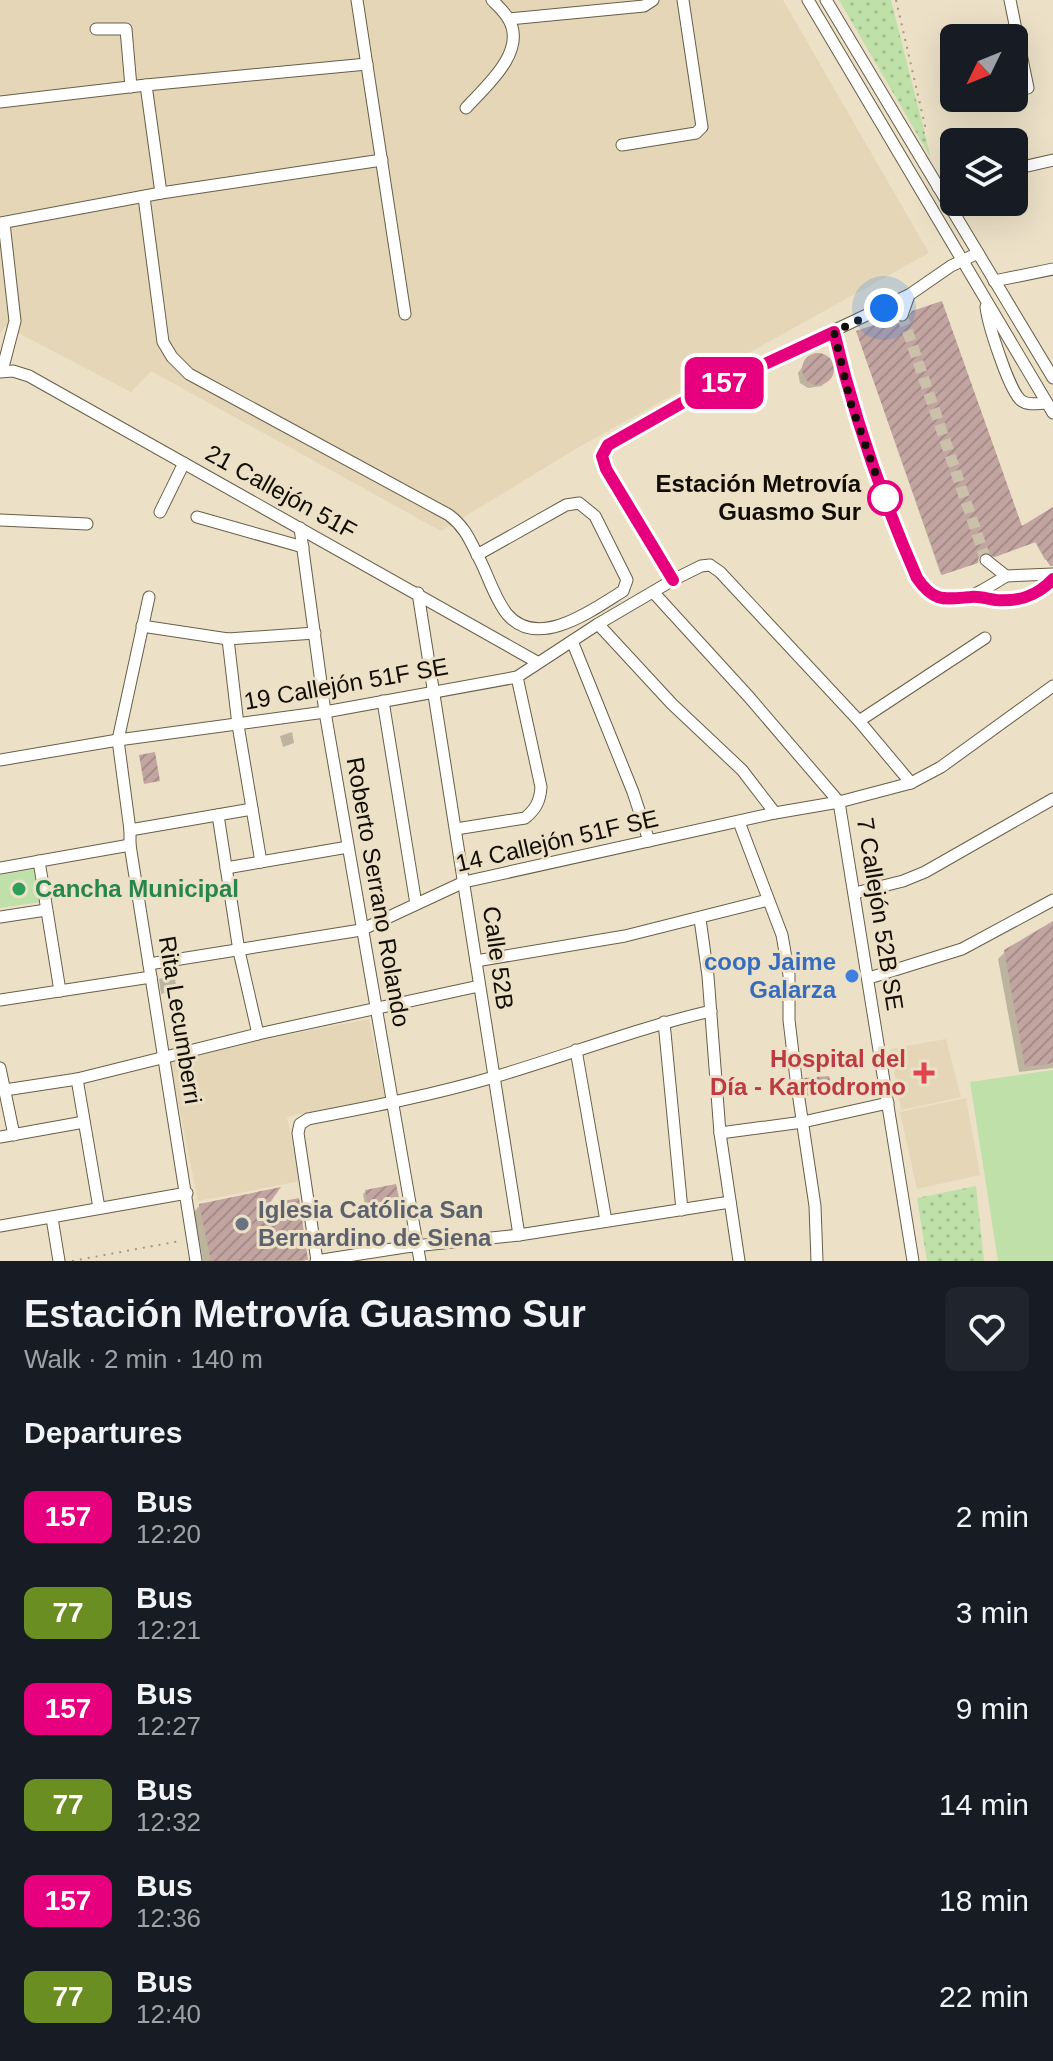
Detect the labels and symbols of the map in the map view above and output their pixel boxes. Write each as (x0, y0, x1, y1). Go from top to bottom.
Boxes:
north arrow (940, 24, 1028, 112)
your location (864, 288, 904, 328)
line badge: 157 (678, 357, 770, 409)
street label: 21 Callejón 51F (201, 439, 361, 544)
place label: Estación Metrovía Guasmo Sur (656, 470, 862, 525)
marker: Estación Metrovía Guasmo Sur (868, 481, 902, 515)
street label: 19 Callejón 51F SE (242, 652, 450, 715)
street label: Roberto Serrano Rolando (341, 755, 416, 1029)
street label: 14 Callejón 51F SE (453, 804, 661, 877)
street label: 7 Callejón 52B SE (852, 816, 909, 1012)
place label: Cancha Municipal (35, 875, 239, 902)
marker: Cancha Municipal (10, 880, 28, 898)
street label: Calle 52B (478, 905, 519, 1011)
street label: Rita Lecumberri (154, 934, 207, 1106)
place label: coop Jaime Galarza (704, 948, 837, 1003)
marker: coop Jaime Galarza (843, 967, 861, 985)
place label: Hospital del Día - Kartodromo (710, 1045, 906, 1100)
marker: Hospital del Día - Kartodromo (913, 1062, 935, 1084)
place label: Iglesia Católica San Bernardino de Siena (258, 1196, 492, 1251)
marker: Iglesia Católica San Bernardino de Siena (233, 1215, 251, 1233)

